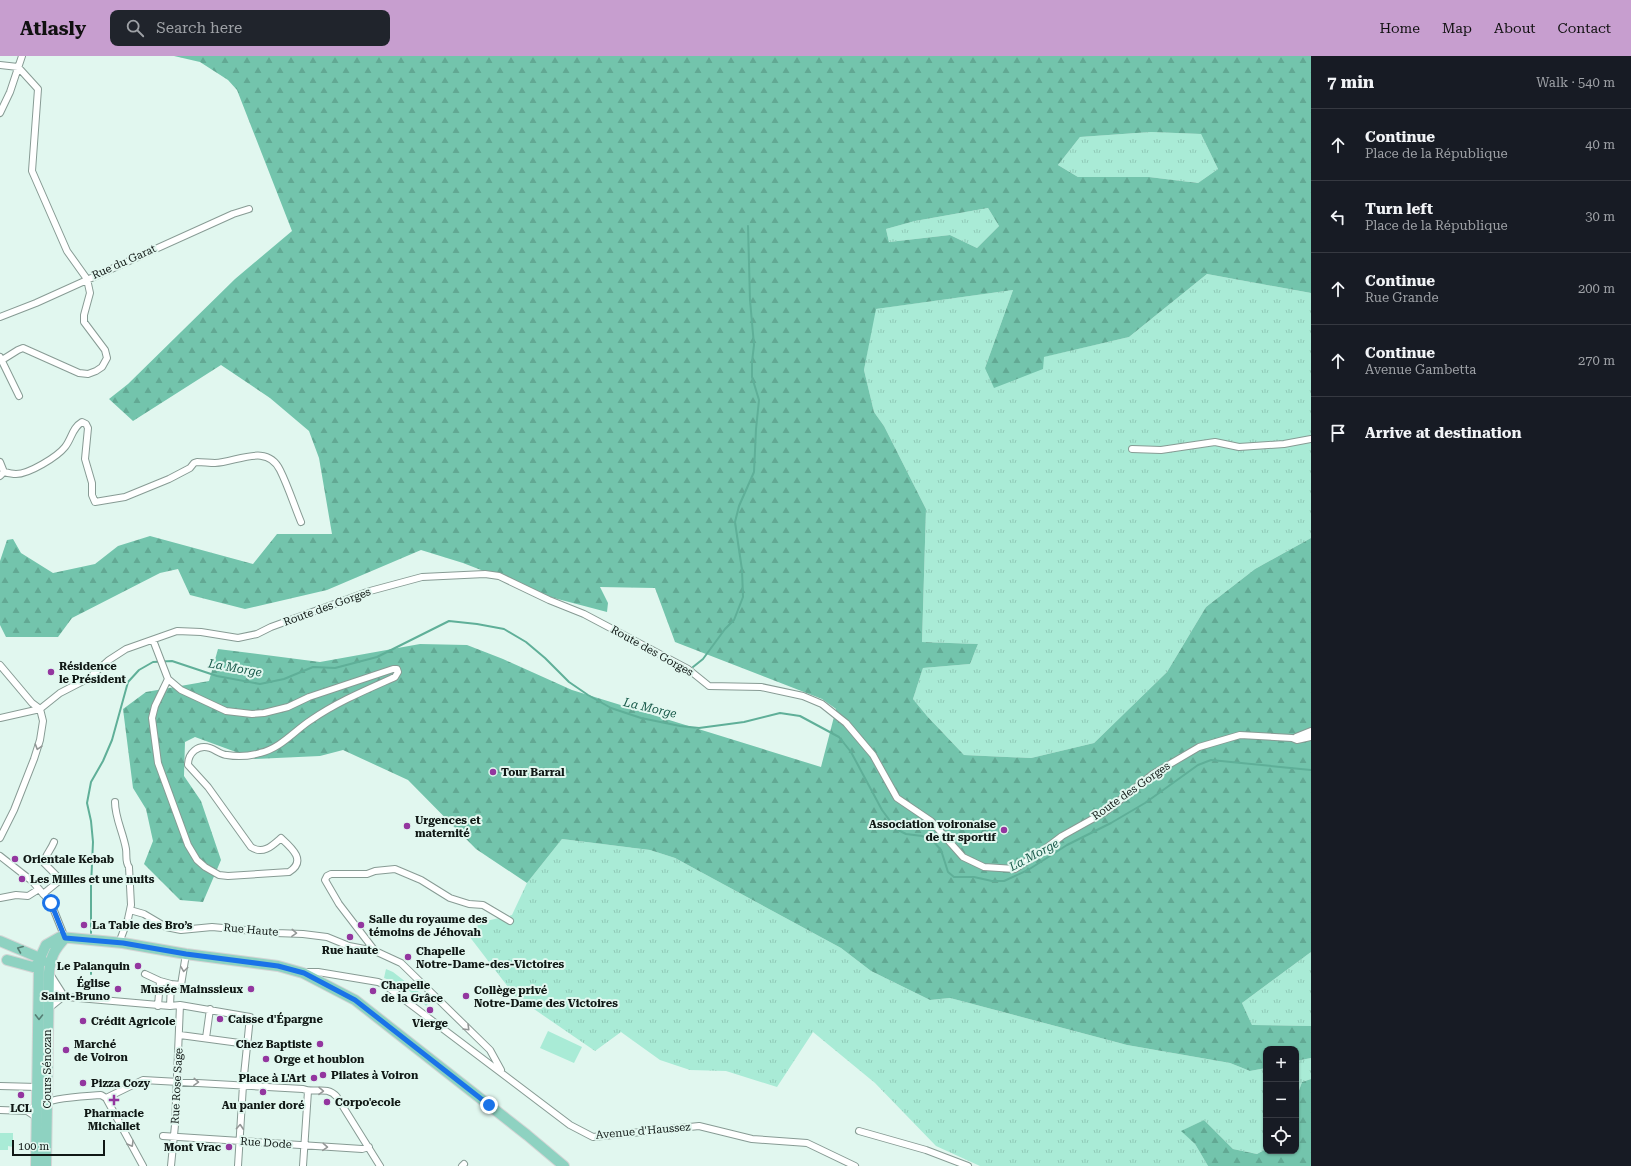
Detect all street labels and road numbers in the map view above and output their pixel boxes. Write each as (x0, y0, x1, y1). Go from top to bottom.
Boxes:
street label: Rue du Garat (90, 242, 158, 282)
street label: Route des Gorges (281, 585, 373, 629)
street label: Route des Gorges (609, 623, 695, 679)
street label: Route des Gorges (1090, 759, 1172, 823)
street label: Rue Haute (223, 921, 279, 939)
street label: Cours Sénozan (41, 1029, 54, 1109)
street label: Rue Rose Sage (169, 1048, 185, 1124)
street label: Avenue d'Haussez (595, 1120, 691, 1142)
street label: Rue Dode (240, 1135, 292, 1151)

